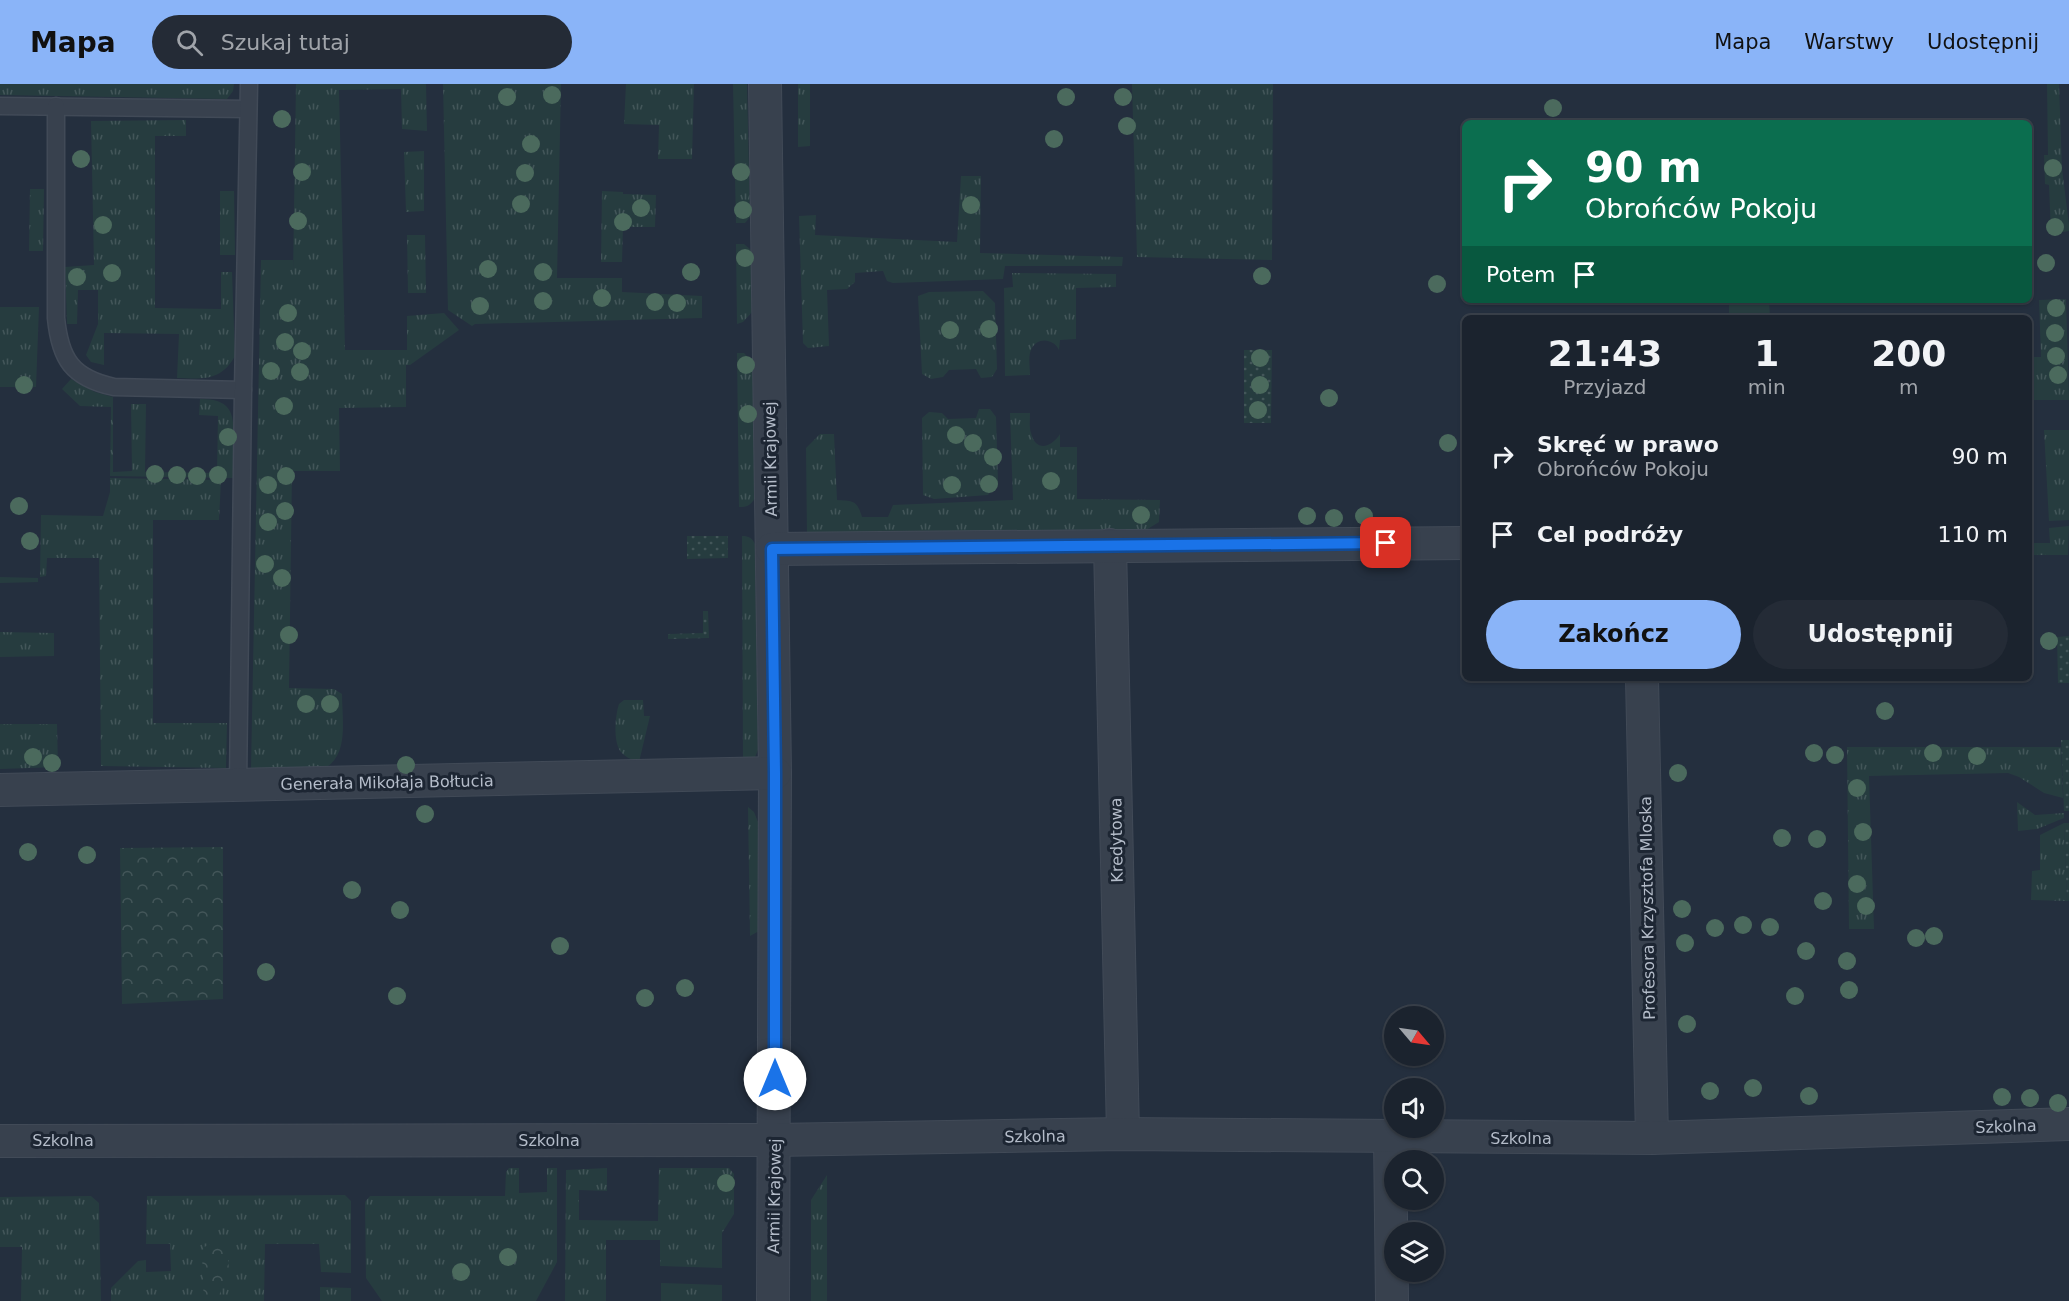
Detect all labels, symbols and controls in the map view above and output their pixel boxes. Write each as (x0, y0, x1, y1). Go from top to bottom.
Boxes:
search box (152, 15, 572, 69)
text: Mapa (30, 26, 116, 59)
icon: search (173, 26, 206, 59)
text: Szukaj tutaj (221, 30, 350, 55)
text: Mapa (1714, 30, 1771, 54)
text: Warstwy (1804, 30, 1894, 54)
text: Udostępnij (1927, 30, 2039, 54)
text: 90 m (1585, 143, 1702, 192)
icon: right (1486, 144, 1564, 222)
text: Obrońców Pokoju (1585, 193, 1817, 224)
icon: arrive (1568, 258, 1601, 291)
text: Potem (1486, 262, 1556, 287)
text: 21:43 (1548, 333, 1662, 374)
text: 1 (1754, 333, 1779, 374)
text: 200 (1871, 333, 1946, 374)
text: Przyjazd (1563, 375, 1647, 399)
text: min (1748, 375, 1786, 399)
text: m (1899, 375, 1919, 399)
street label: Armii Krajowej (760, 401, 781, 517)
text: Skręć w prawo (1537, 432, 1719, 457)
icon: right (1486, 440, 1519, 473)
text: 90 m (1952, 444, 2008, 469)
text: Obrońców Pokoju (1537, 457, 1709, 481)
pin (1360, 517, 1411, 568)
icon: arrive (1486, 518, 1519, 551)
text: Cel podróży (1537, 522, 1683, 547)
text: 110 m (1938, 522, 2008, 547)
icon: arrive (1369, 526, 1402, 559)
button: Zakończ (1486, 600, 1741, 669)
button: Udostępnij (1753, 600, 2008, 669)
street label: Generała Mikołaja Bołtucia (280, 771, 494, 794)
street label: Profesora Krzysztofa Mloska (1636, 796, 1659, 1020)
street label: Kredytowa (1106, 797, 1127, 883)
north arrow (1384, 1006, 1444, 1066)
map controls (1384, 1006, 1444, 1282)
position arrow (743, 1047, 807, 1111)
button: sound (1384, 1078, 1444, 1138)
street label: Szkolna (1975, 1116, 2037, 1137)
street label: Szkolna (1004, 1126, 1066, 1147)
street label: Szkolna (1490, 1129, 1552, 1148)
street label: Szkolna (32, 1131, 94, 1150)
street label: Szkolna (518, 1131, 580, 1150)
street label: Armii Krajowej (764, 1138, 785, 1254)
button: search (1384, 1150, 1444, 1210)
button: layers (1384, 1222, 1444, 1282)

